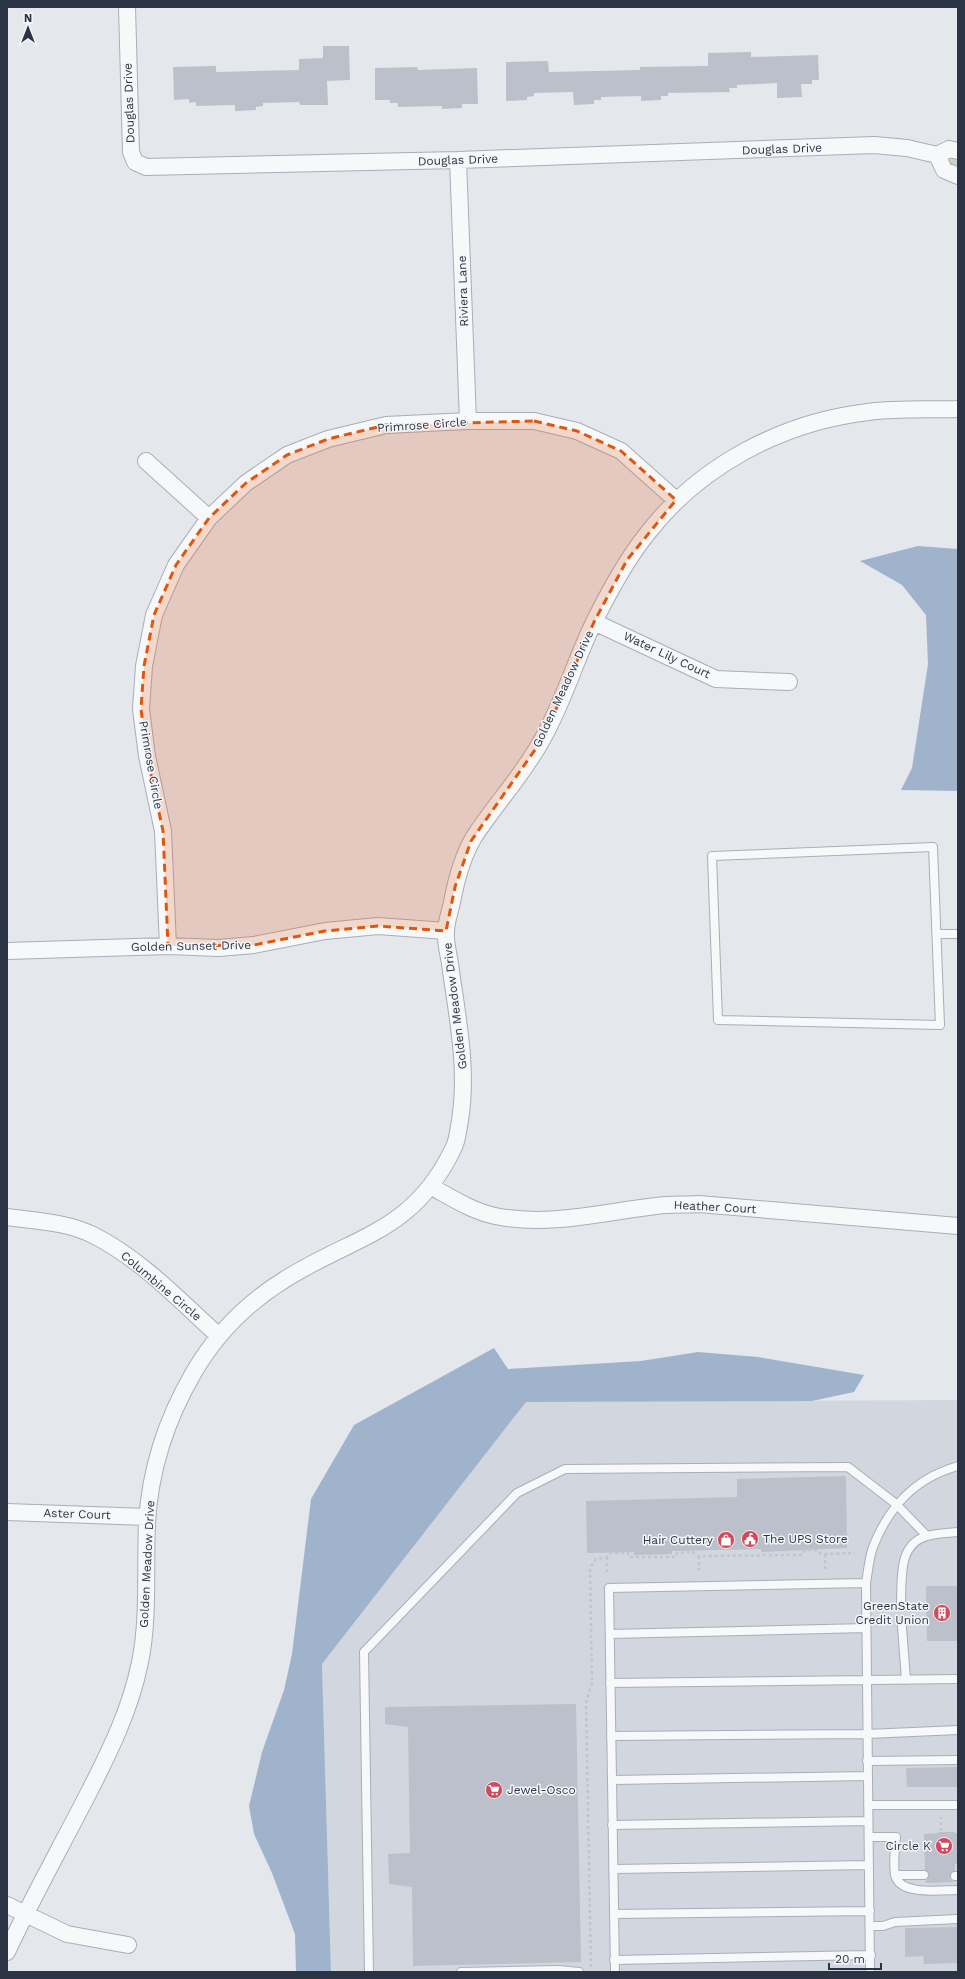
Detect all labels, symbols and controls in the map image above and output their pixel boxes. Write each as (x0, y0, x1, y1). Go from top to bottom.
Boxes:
north arrow (8, 8, 48, 48)
text: N (24, 12, 32, 25)
street label: Douglas Drive (121, 63, 137, 143)
street label: Douglas Drive (742, 141, 822, 157)
street label: Douglas Drive (418, 152, 498, 168)
street label: Riviera Lane (455, 255, 471, 327)
street label: Primrose Circle (377, 415, 467, 435)
street label: Golden Meadow Drive (530, 628, 596, 750)
street label: Water Lily Court (621, 629, 713, 681)
street label: Primrose Circle (136, 720, 166, 810)
street label: Golden Sunset Drive (131, 938, 251, 954)
street label: Golden Meadow Drive (440, 942, 470, 1070)
street label: Heather Court (673, 1198, 757, 1216)
street label: Columbine Circle (118, 1248, 204, 1324)
street label: Golden Meadow Drive (137, 1500, 157, 1628)
street label: Aster Court (43, 1506, 111, 1522)
public building icon: The UPS Store (740, 1529, 760, 1549)
shop icon: Hair Cuttery (716, 1530, 736, 1550)
place label: The UPS Store (763, 1532, 848, 1546)
place label: Hair Cuttery (643, 1533, 714, 1547)
place label: GreenState Credit Union (856, 1599, 929, 1627)
building icon: GreenState Credit Union (932, 1603, 952, 1623)
supermarket icon: Jewel-Osco (484, 1780, 504, 1800)
place label: Jewel-Osco (507, 1783, 576, 1797)
supermarket icon: Circle K (934, 1836, 954, 1856)
place label: Circle K (886, 1839, 931, 1853)
scale bar (829, 1945, 881, 1971)
text: 20 m (835, 1952, 865, 1966)

